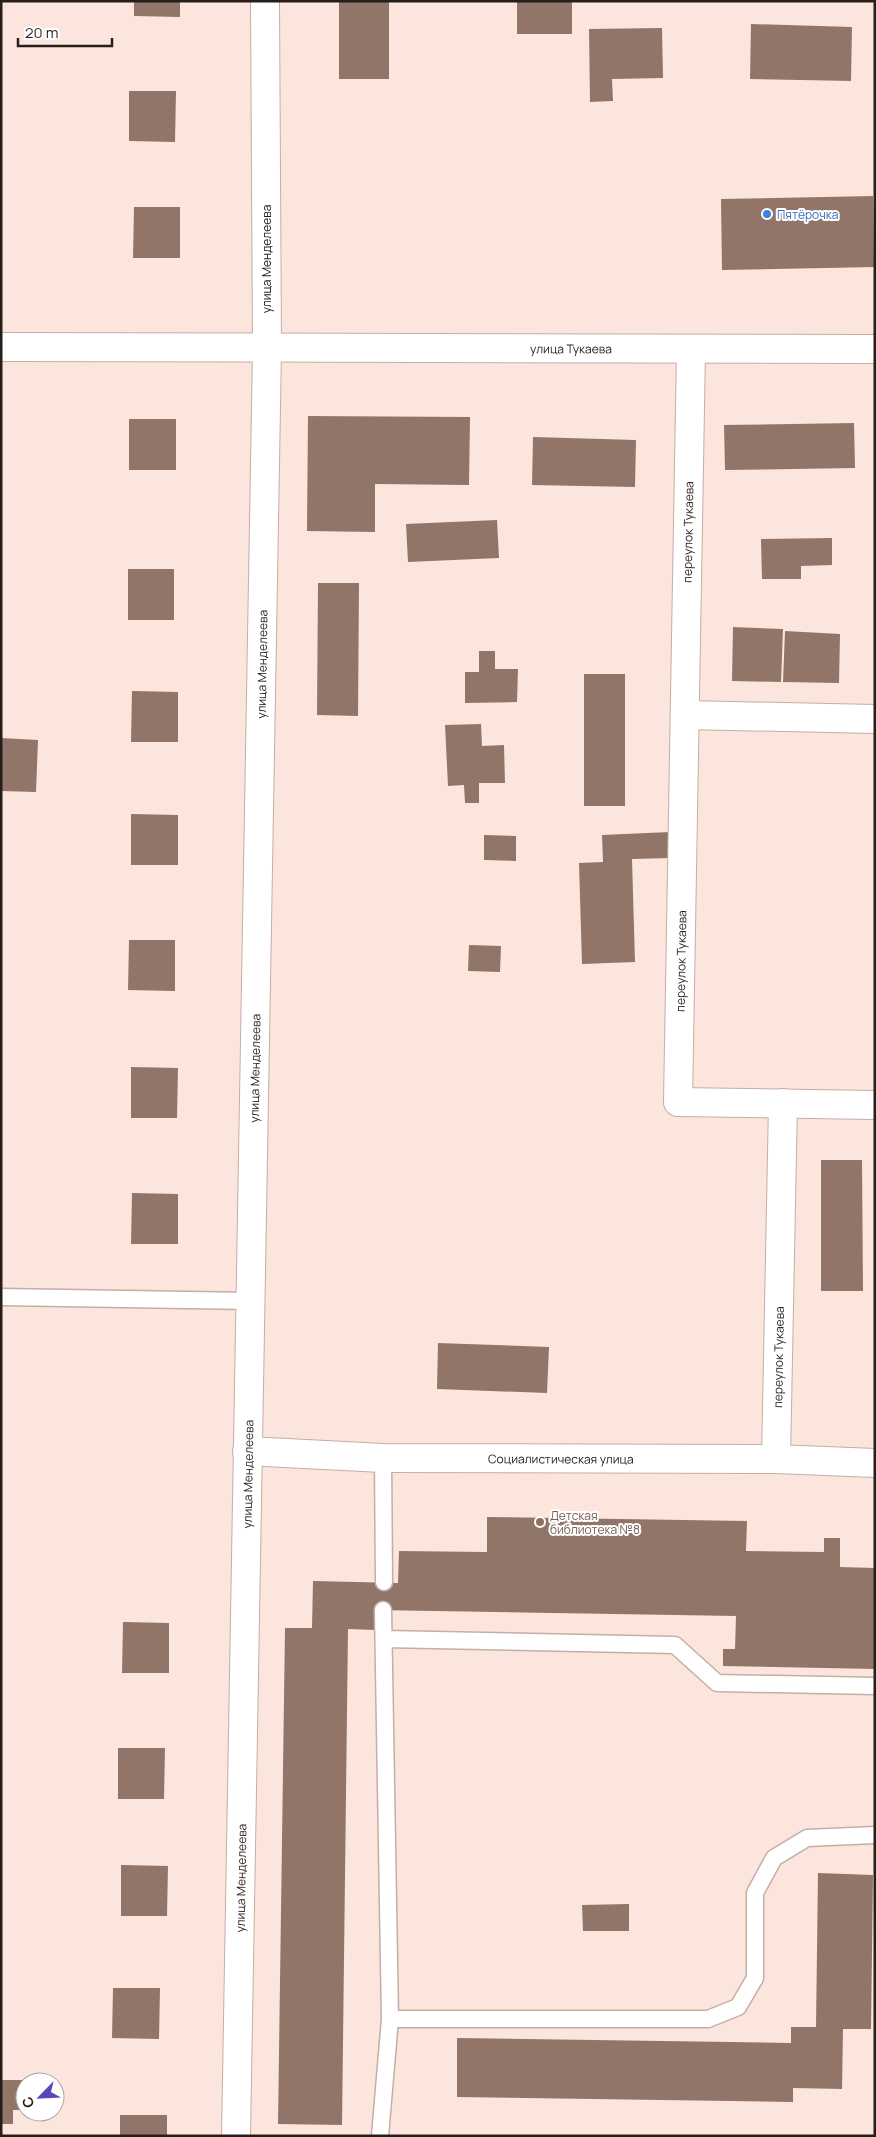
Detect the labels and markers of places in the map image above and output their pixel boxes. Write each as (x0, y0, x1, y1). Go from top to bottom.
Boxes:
place label: Пятёрочка (777, 206, 838, 223)
marker: Пятёрочка (761, 208, 773, 220)
place label: Детская библиотека №8 (550, 1507, 640, 1538)
marker: Детская библиотека №8 (534, 1516, 546, 1528)

